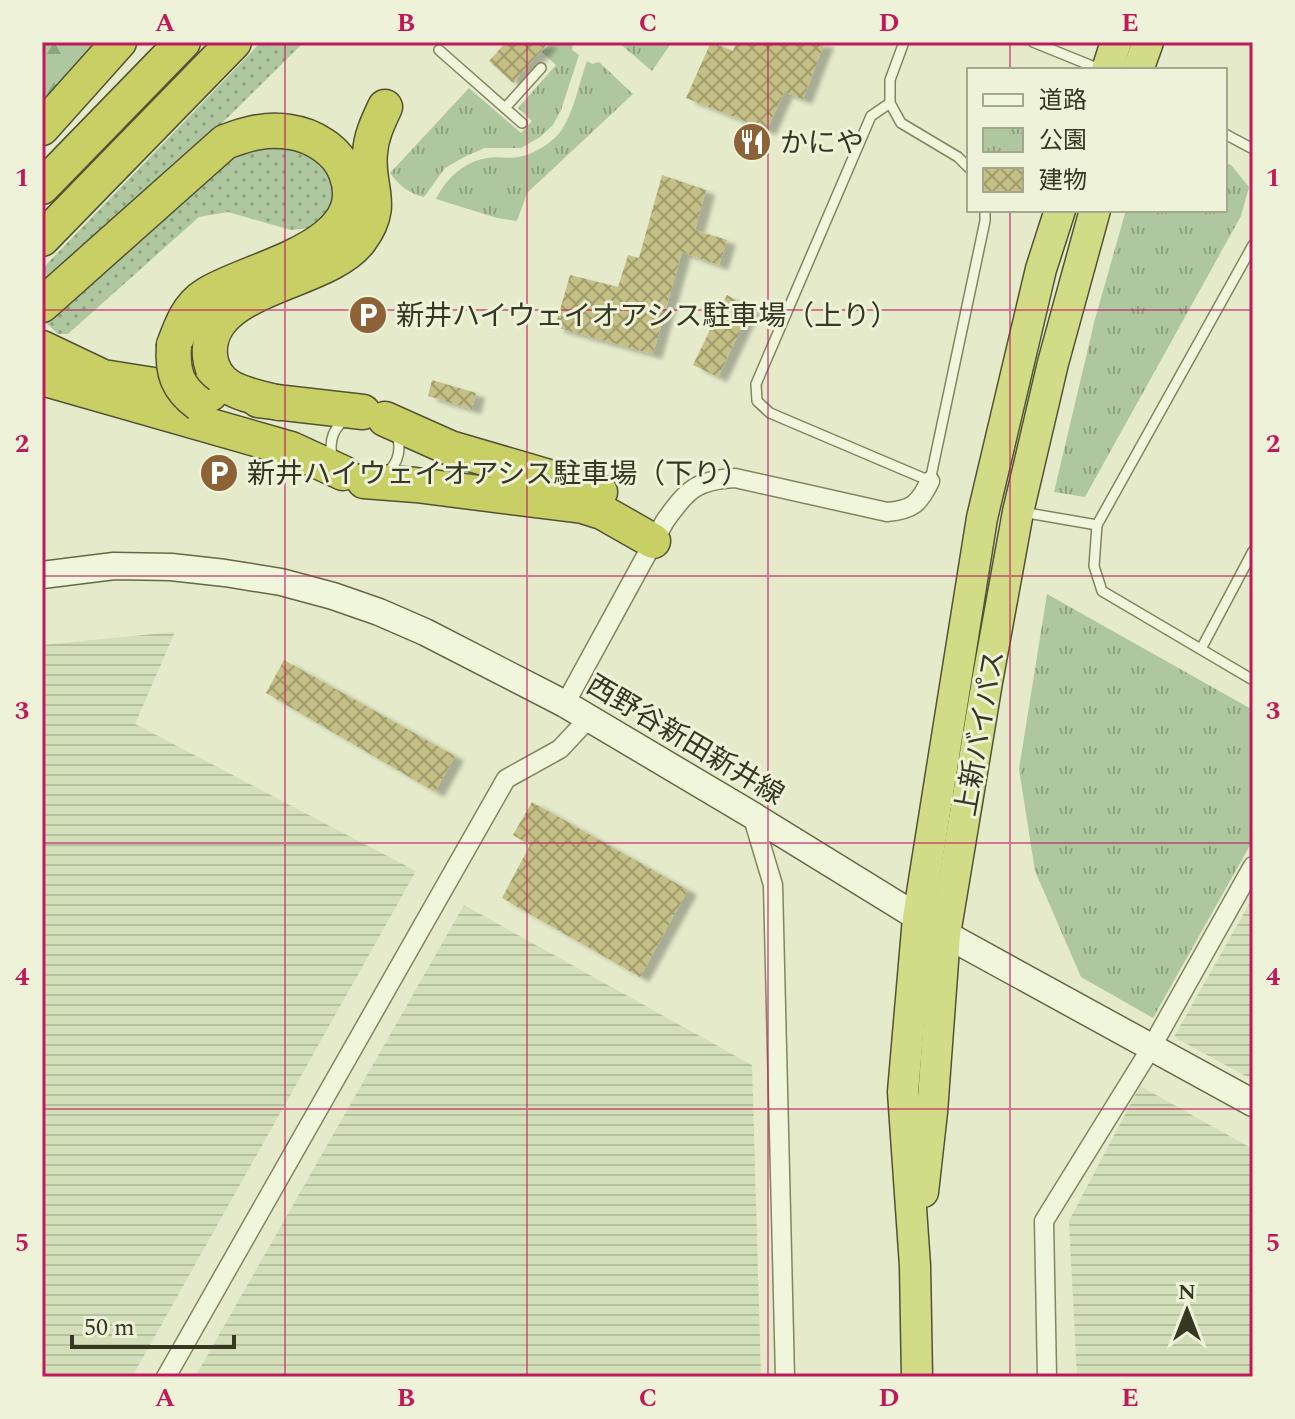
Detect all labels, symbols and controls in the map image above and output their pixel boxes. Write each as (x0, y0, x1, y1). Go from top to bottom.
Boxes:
text: A (155, 3, 175, 43)
text: B (397, 3, 415, 43)
text: C (639, 3, 657, 43)
text: D (879, 3, 899, 43)
text: E (1121, 3, 1139, 43)
legend (967, 68, 1227, 212)
text: 道路 (1039, 83, 1087, 119)
restaurant icon: かにや (731, 121, 773, 163)
place label: かにや (780, 122, 864, 165)
text: 公園 (1039, 123, 1087, 159)
text: 1 (15, 158, 29, 198)
text: 1 (1266, 158, 1280, 198)
text: 建物 (1039, 163, 1087, 199)
parking icon: 新井ハイウェイオアシス駐車場（上り） (347, 294, 389, 336)
place label: 新井ハイウェイオアシス駐車場（上り） (396, 295, 898, 338)
text: 2 (15, 424, 29, 464)
text: 2 (1266, 424, 1280, 464)
parking icon: 新井ハイウェイオアシス駐車場（下り） (198, 452, 240, 494)
place label: 新井ハイウェイオアシス駐車場（下り） (247, 453, 749, 496)
street label: 上新バイパス (945, 647, 1016, 819)
street label: 西野谷新田新井線 (578, 664, 792, 816)
text: 3 (15, 691, 29, 731)
text: 3 (1266, 691, 1280, 731)
text: 4 (15, 957, 30, 997)
text: 4 (1266, 957, 1281, 997)
text: 5 (15, 1223, 29, 1263)
text: 5 (1266, 1223, 1280, 1263)
north arrow (1147, 1271, 1227, 1351)
text: N (1178, 1276, 1196, 1309)
scale bar (72, 1299, 234, 1349)
text: 50 m (84, 1310, 135, 1346)
text: A (155, 1378, 175, 1418)
text: B (397, 1378, 415, 1418)
text: C (639, 1378, 657, 1418)
text: D (879, 1378, 899, 1418)
text: E (1121, 1378, 1139, 1418)

